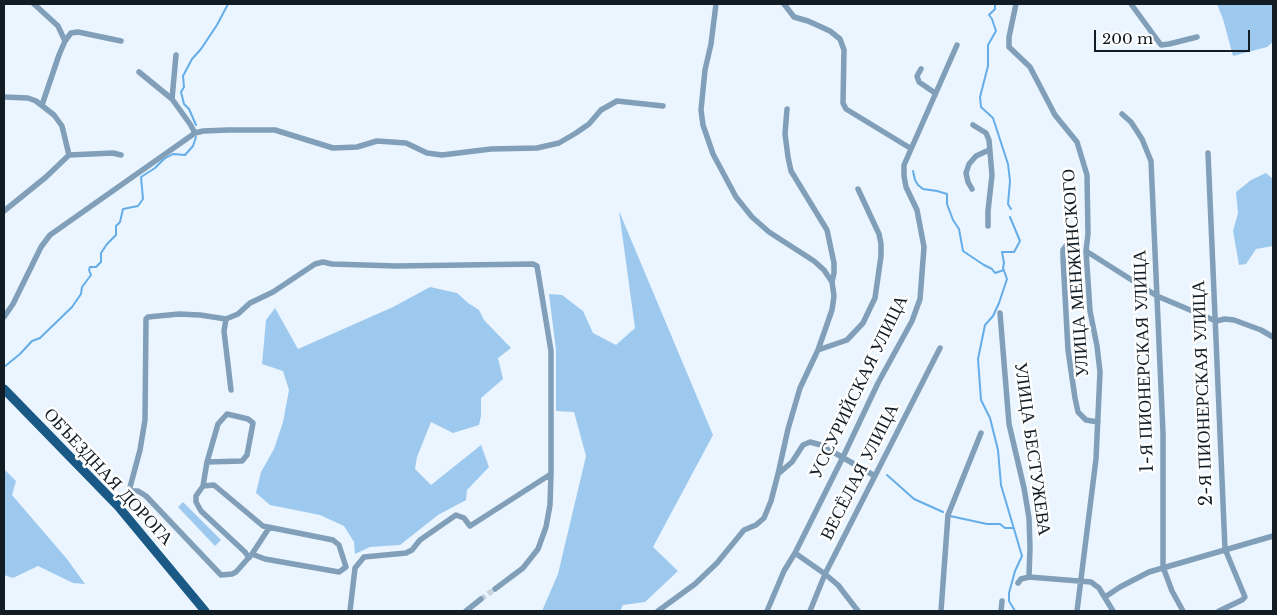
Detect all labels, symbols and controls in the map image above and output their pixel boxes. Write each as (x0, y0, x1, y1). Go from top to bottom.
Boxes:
scale bar (1097, 20, 1253, 52)
text: 200 m (1102, 29, 1153, 48)
street label: УЛИЦА МЕНЖИНСКОГО (1058, 168, 1094, 378)
street label: 1-Я ПИОНЕРСКАЯ УЛИЦА (1129, 249, 1159, 473)
street label: 2-Я ПИОНЕРСКАЯ УЛИЦА (1188, 280, 1218, 506)
street label: УССУРИЙСКАЯ УЛИЦА (805, 292, 913, 482)
street label: УЛИЦА БЕСТУЖЕВА (1009, 361, 1055, 537)
street label: ВЕСЁЛАЯ УЛИЦА (816, 400, 904, 544)
street label: ОБЪЕЗДНАЯ ДОРОГА (39, 404, 177, 550)

